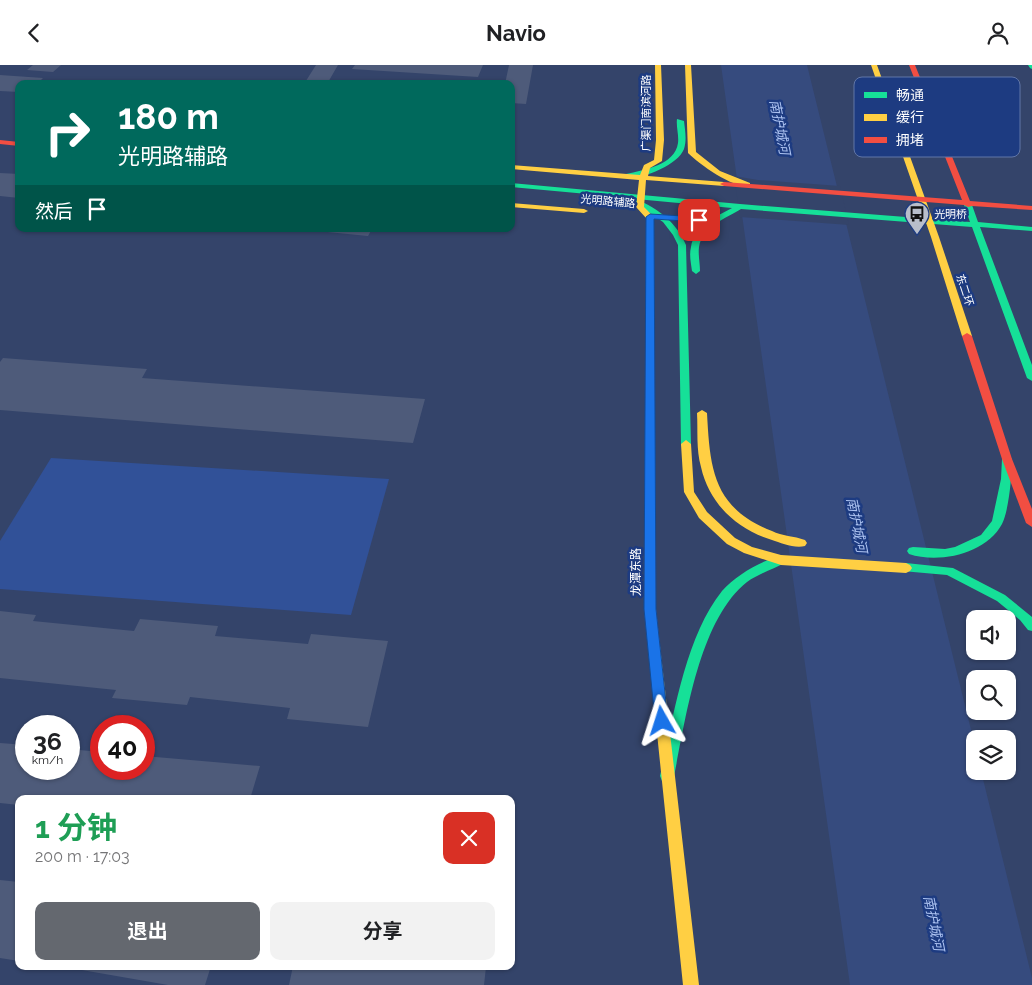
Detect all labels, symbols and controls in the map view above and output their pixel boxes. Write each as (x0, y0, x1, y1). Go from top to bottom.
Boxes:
icon: back (20, 19, 48, 47)
icon: person (984, 19, 1012, 47)
text: Navio (486, 20, 546, 46)
street label: 广渠门南滨河路 (640, 75, 653, 152)
legend (854, 77, 1020, 157)
text: 畅通 (896, 87, 924, 103)
text: 180 m (118, 96, 219, 137)
water label: 南护城河 (767, 98, 794, 159)
icon: right (35, 100, 100, 165)
text: 缓行 (896, 109, 924, 125)
text: 拥堵 (896, 132, 924, 148)
text: 光明路辅路 (118, 143, 228, 169)
street label: 光明路辅路 (580, 193, 636, 210)
icon: arrive (83, 195, 111, 223)
pin (678, 199, 720, 241)
text: 然后 (35, 200, 73, 222)
bus stop icon: 光明桥 (904, 201, 930, 235)
icon: arrive (685, 206, 713, 234)
place label: 光明桥 (934, 208, 967, 221)
street label: 东二环 (953, 272, 976, 308)
water label: 南护城河 (844, 496, 871, 557)
street label: 龙潭东路 (629, 548, 643, 596)
map controls (966, 610, 1016, 780)
button: sound (966, 610, 1016, 660)
button: search (966, 670, 1016, 720)
position arrow (635, 694, 687, 746)
speed limit sign: 40 (90, 715, 155, 780)
text: 36 (33, 726, 62, 756)
button: layers (966, 730, 1016, 780)
text: km/h (32, 753, 63, 767)
text: 1 分钟 (35, 810, 117, 845)
button: close (443, 812, 495, 864)
text: 200 m · 17:03 (35, 847, 130, 866)
water label: 南护城河 (921, 894, 948, 955)
button: 退出 (35, 902, 260, 960)
button: 分享 (270, 902, 495, 960)

